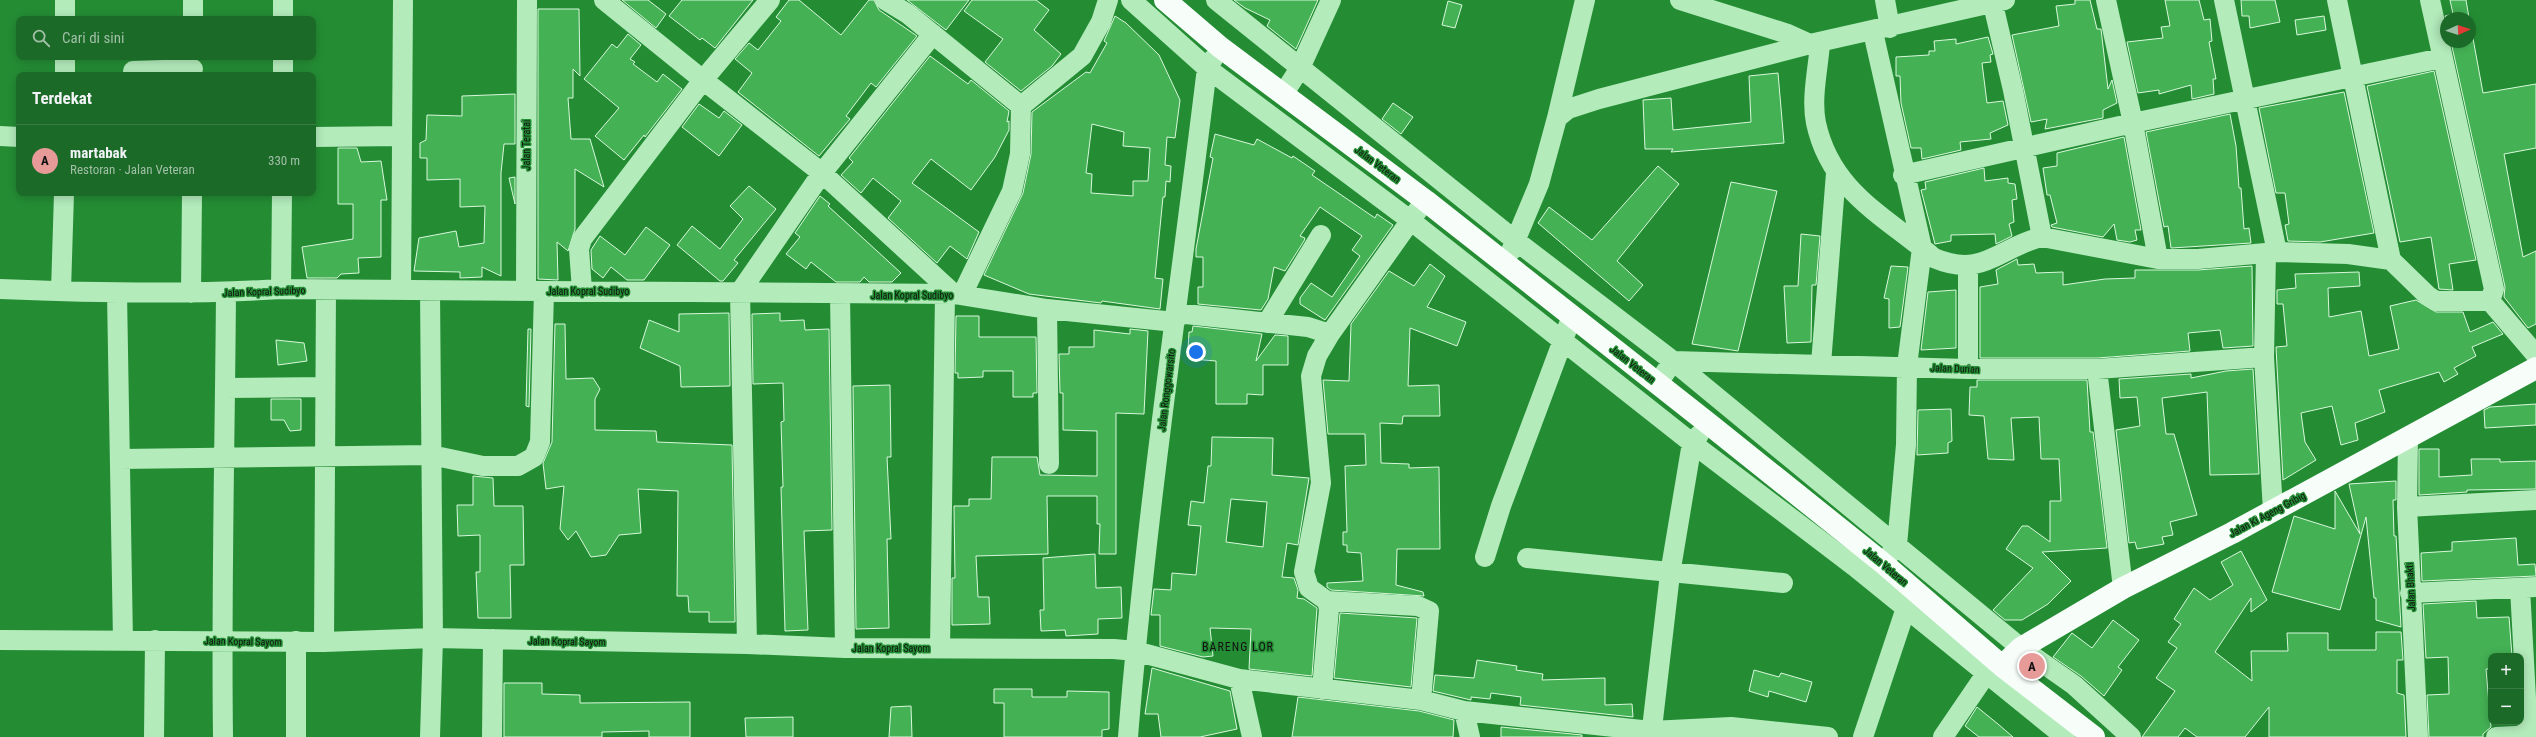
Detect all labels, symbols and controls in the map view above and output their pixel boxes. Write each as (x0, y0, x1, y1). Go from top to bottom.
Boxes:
north arrow (2440, 12, 2476, 48)
search box (16, 16, 316, 60)
icon: search (30, 27, 52, 49)
text: Cari di sini (62, 29, 124, 47)
text: Terdekat (32, 88, 92, 108)
street label: Jalan Teratai (521, 120, 532, 170)
text: martabak (70, 144, 127, 162)
street label: Jalan Veteran (1353, 144, 1403, 185)
text: A (41, 153, 49, 168)
text: 330 m (268, 153, 300, 168)
text: Restoran · Jalan Veteran (70, 162, 195, 177)
street label: Jalan Kopral Sudibyo (223, 285, 305, 298)
street label: Jalan Kopral Sudibyo (547, 286, 629, 297)
street label: Jalan Kopral Sudibyo (871, 290, 953, 301)
your location (1186, 342, 1206, 362)
street label: Jalan Veteran (1608, 343, 1657, 385)
street label: Jalan Ronggowarsito (1156, 348, 1177, 432)
street label: Jalan Durian (1930, 362, 1980, 375)
street label: Jalan Ki Ageng Gribig (2227, 490, 2307, 539)
street label: Jalan Veteran (1861, 545, 1910, 588)
street label: Jalan Bhakti (2404, 562, 2417, 612)
street label: Jalan Kopral Sayom (204, 635, 282, 648)
street label: Jalan Kopral Sayom (528, 635, 606, 648)
district label: BARENG LOR (1202, 640, 1274, 654)
street label: Jalan Kopral Sayom (852, 643, 930, 654)
pin: A (2019, 651, 2045, 681)
map controls (2488, 653, 2524, 725)
button: + (2488, 653, 2524, 689)
button: − (2488, 689, 2524, 725)

